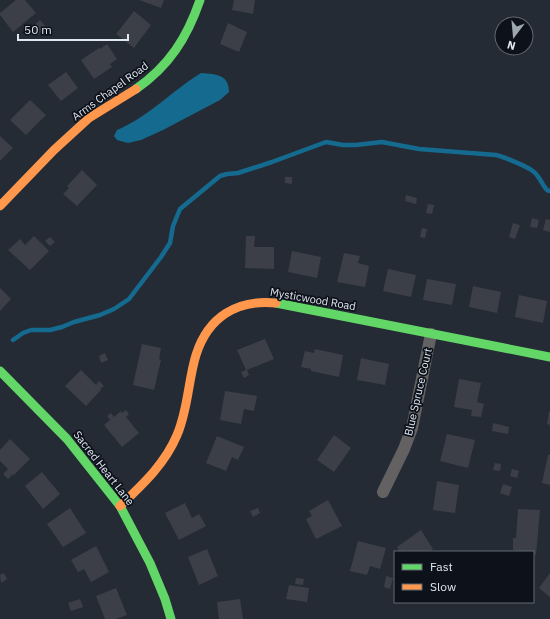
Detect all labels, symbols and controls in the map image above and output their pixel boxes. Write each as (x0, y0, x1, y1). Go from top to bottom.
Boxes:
scale bar (18, 16, 128, 42)
north arrow (494, 16, 534, 56)
text: 50 m (24, 22, 52, 37)
text: N (505, 38, 517, 53)
street label: Arms Chapel Road (69, 59, 151, 123)
street label: Mysticwood Road (269, 285, 357, 313)
street label: Blue Spruce Court (401, 347, 435, 437)
street label: Sacred Heart Lane (71, 428, 137, 508)
legend (394, 551, 534, 603)
text: Fast (430, 559, 453, 574)
text: Slow (430, 579, 456, 594)

